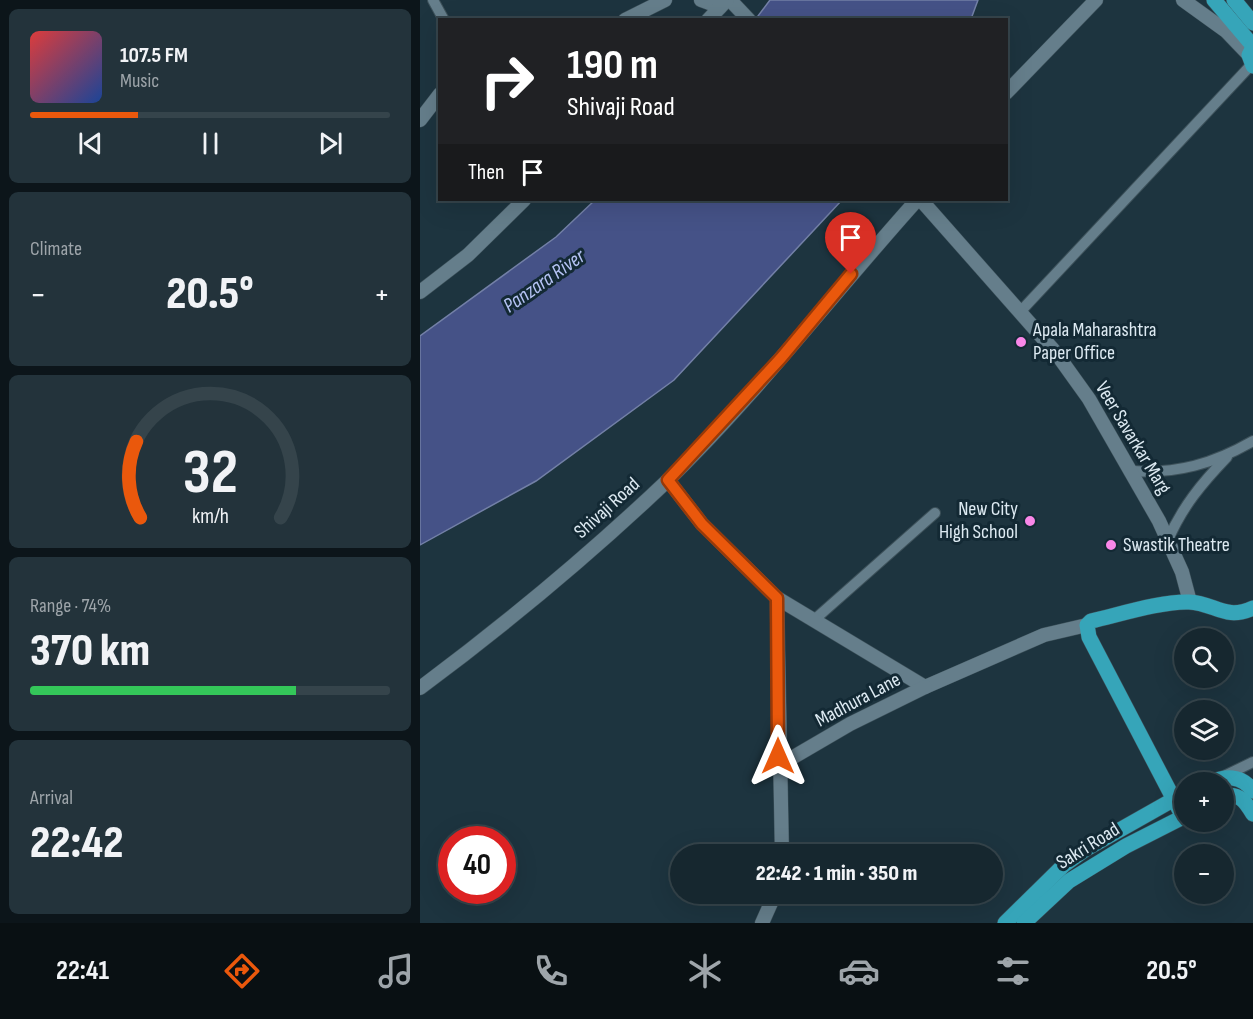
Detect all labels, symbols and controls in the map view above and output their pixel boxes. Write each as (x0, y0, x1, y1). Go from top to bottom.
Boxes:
text: 190 m (567, 40, 658, 91)
text: 107.5 FM (120, 42, 188, 69)
icon: right (468, 42, 546, 120)
text: Music (120, 69, 159, 93)
text: Shivaji Road (567, 91, 675, 123)
icon: previous (74, 127, 107, 160)
icon: pause (194, 127, 227, 160)
icon: next (314, 127, 347, 160)
icon: arrive (516, 156, 549, 189)
text: Then (468, 159, 504, 186)
pin (825, 212, 876, 274)
icon: arrive (834, 221, 867, 254)
text: Climate (30, 237, 82, 261)
water label: Panzara River (498, 243, 591, 318)
text: 20.5° (166, 267, 254, 322)
text: − (30, 275, 46, 315)
text: + (374, 275, 390, 315)
place label: Apala Maharashtra Paper Office (1032, 318, 1157, 365)
marker: Apala Maharashtra Paper Office (1014, 335, 1028, 349)
street label: Veer Savarkar Marg (1090, 377, 1176, 499)
text: 32 (182, 437, 238, 512)
street label: Shivaji Road (569, 472, 645, 544)
place label: New City High School (939, 497, 1018, 544)
text: km/h (191, 505, 229, 530)
marker: New City High School (1023, 514, 1037, 528)
place label: Swastik Theatre (1123, 533, 1230, 557)
marker: Swastik Theatre (1104, 538, 1118, 552)
text: Range · 74% (30, 594, 111, 618)
text: 370 km (30, 624, 150, 679)
map controls (1174, 628, 1234, 904)
button: search (1174, 628, 1234, 688)
street label: Madhura Lane (811, 668, 905, 732)
button: layers (1174, 700, 1234, 760)
position arrow (746, 724, 810, 788)
button: + (1174, 772, 1234, 832)
text: Arrival (30, 786, 73, 810)
text: 22:42 (30, 816, 123, 871)
street label: Sakri Road (1052, 817, 1124, 875)
speed limit sign: 40 (438, 826, 516, 904)
button: − (1174, 844, 1234, 904)
text: 22:42 · 1 min · 350 m (756, 860, 917, 887)
icon: directions (221, 950, 263, 992)
icon: music (375, 950, 417, 992)
icon: phone (530, 950, 572, 992)
icon: climate (684, 950, 726, 992)
icon: car (838, 950, 880, 992)
icon: filters (992, 950, 1034, 992)
text: 22:41 (56, 955, 109, 987)
text: 20.5° (1146, 955, 1197, 987)

